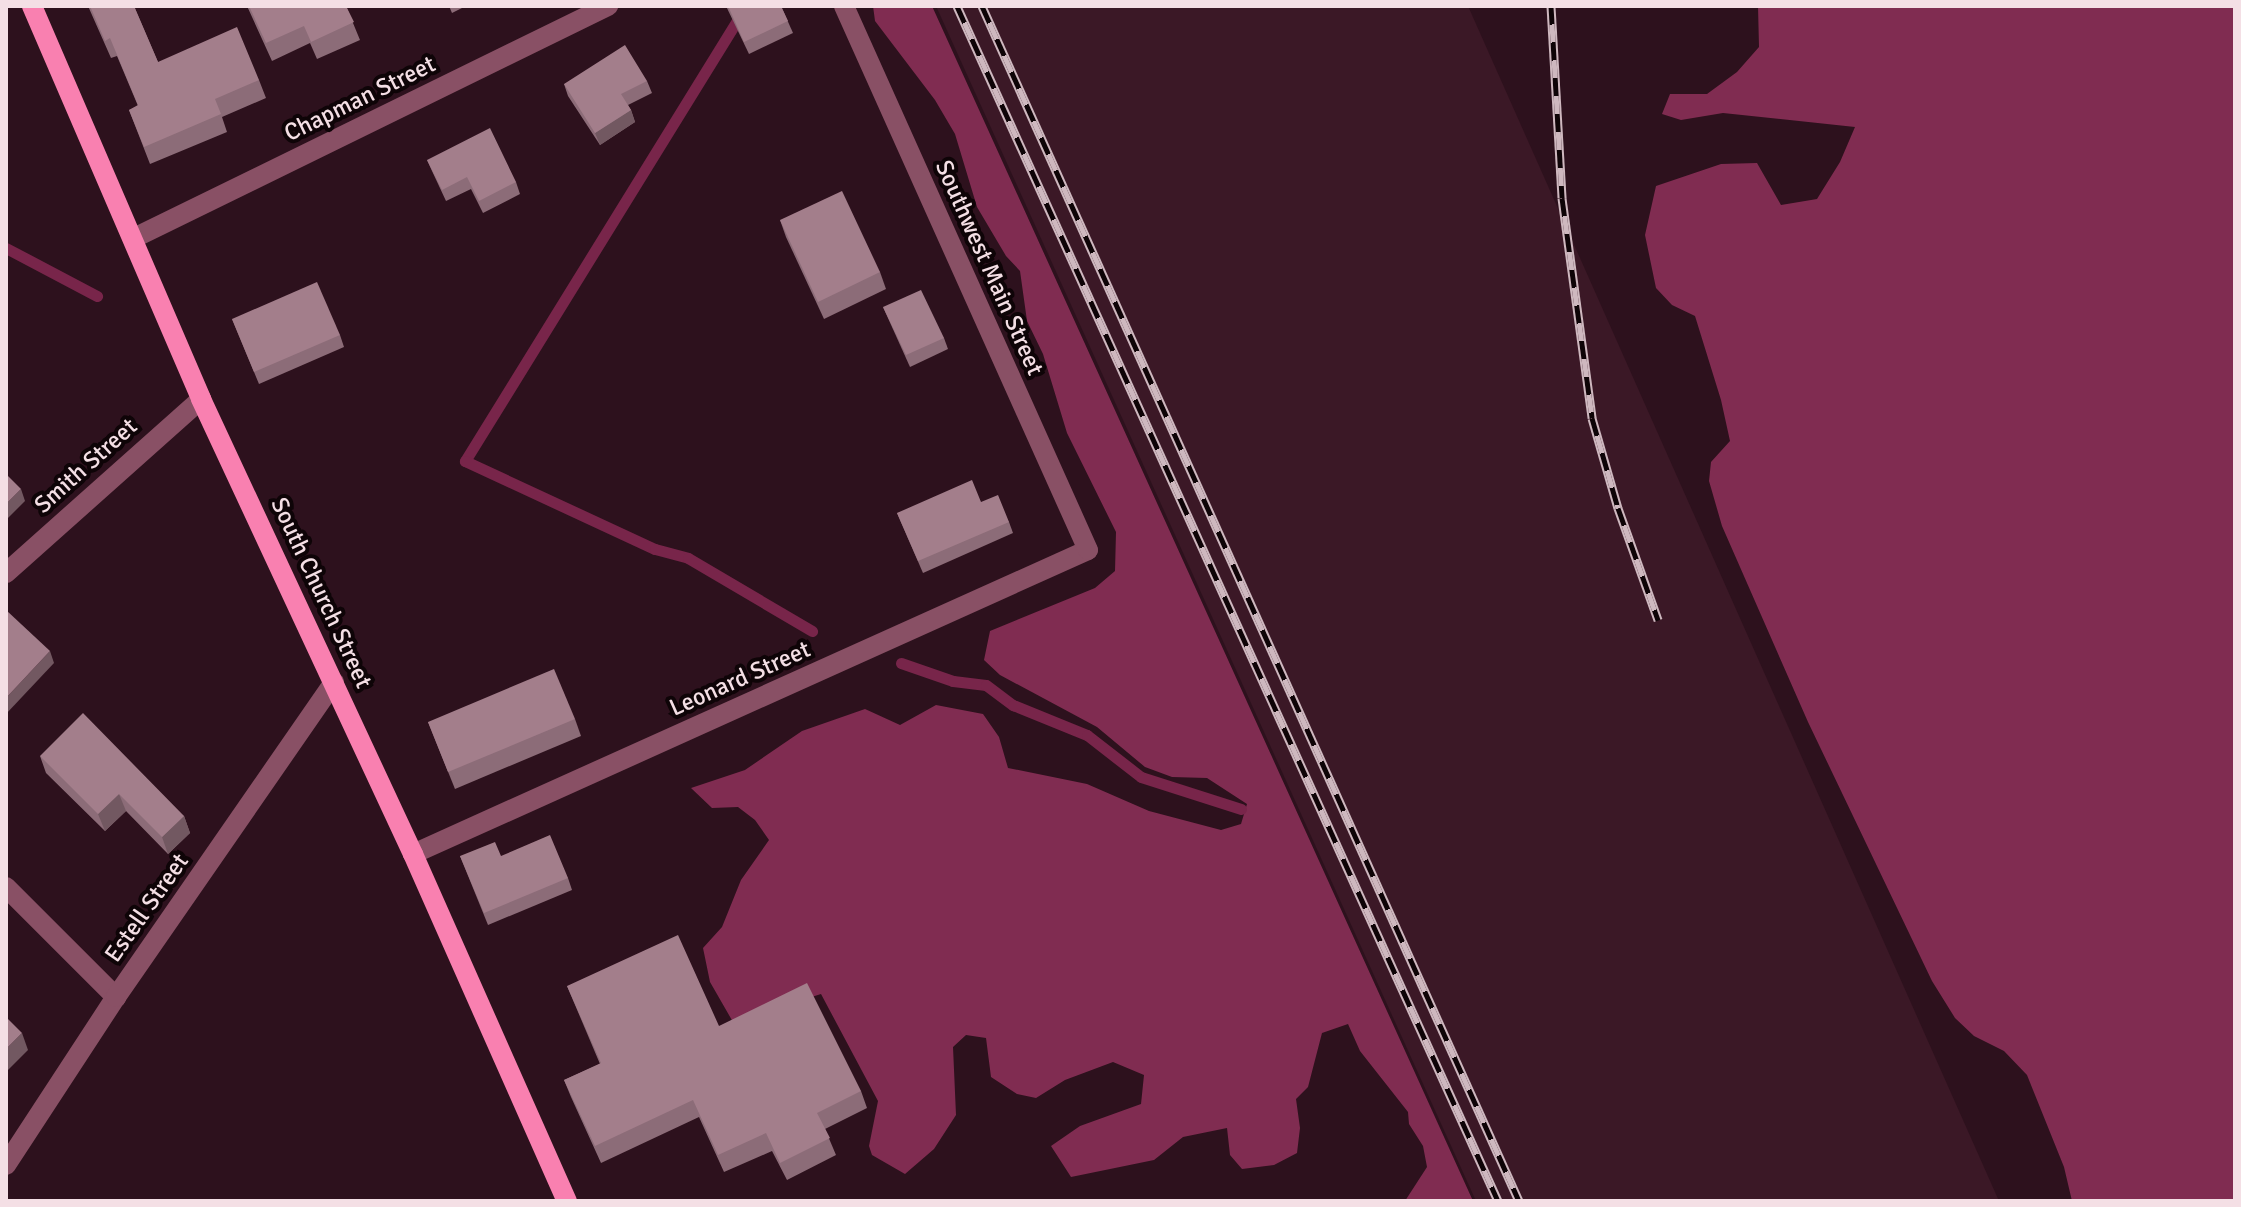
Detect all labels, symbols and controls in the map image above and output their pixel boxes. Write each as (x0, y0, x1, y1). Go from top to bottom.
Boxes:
street label: Chapman Street (280, 50, 440, 148)
street label: Southwest Main Street (929, 156, 1049, 380)
street label: Smith Street (29, 412, 143, 520)
street label: South Church Street (264, 493, 378, 693)
street label: Leonard Street (665, 635, 815, 723)
street label: Estell Street (99, 848, 195, 968)

